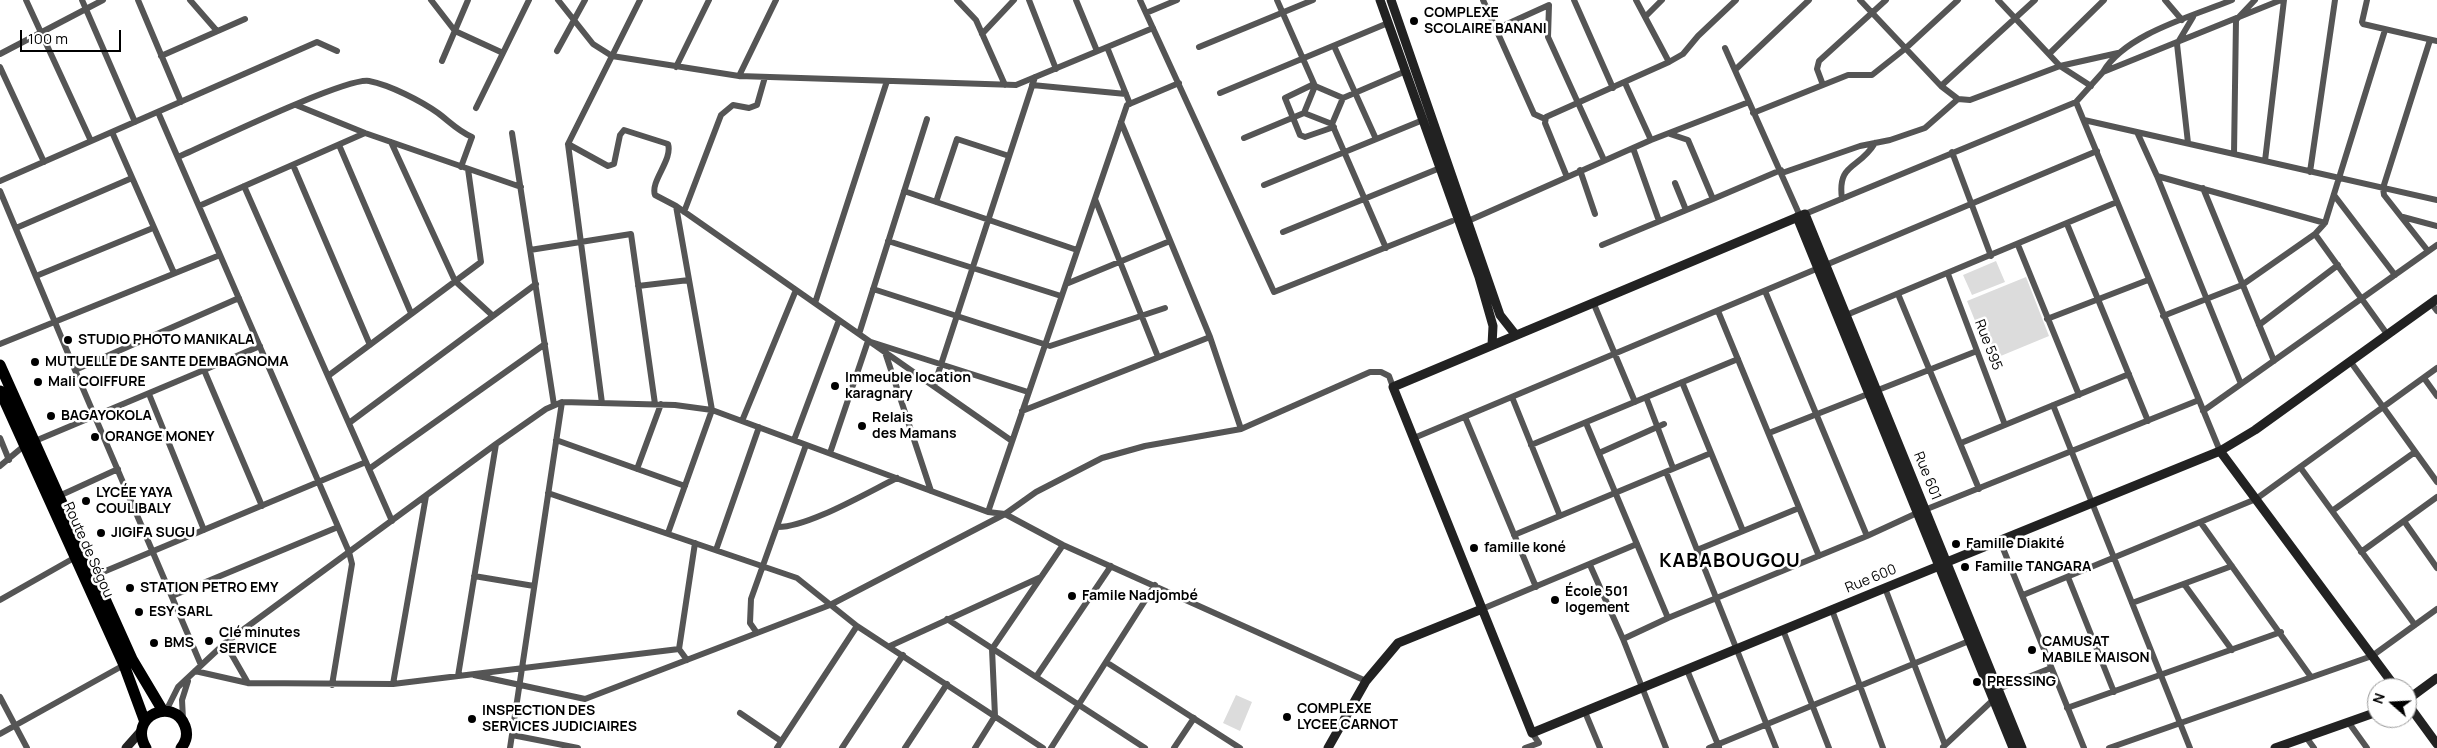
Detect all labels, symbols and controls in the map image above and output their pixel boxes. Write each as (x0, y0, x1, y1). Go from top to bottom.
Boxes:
place label: COMPLEXE SCOLAIRE BANANI (1424, 5, 1547, 38)
marker: COMPLEXE SCOLAIRE BANANI (1408, 15, 1420, 27)
scale bar (22, 20, 124, 52)
text: 100 m (28, 28, 68, 49)
street label: Rue 595 (1971, 317, 2005, 373)
place label: STUDIO PHOTO MANIKALA (78, 332, 254, 348)
marker: STUDIO PHOTO MANIKALA (62, 334, 74, 346)
place label: MUTUELLE DE SANTE DEMBAGNOMA (45, 354, 289, 370)
marker: MUTUELLE DE SANTE DEMBAGNOMA (29, 356, 41, 368)
place label: Immeuble location karagnary (845, 370, 971, 402)
place label: Mali COIFFURE (48, 374, 146, 390)
marker: Mali COIFFURE (32, 376, 44, 388)
marker: Immeuble location karagnary (829, 380, 841, 392)
place label: BAGAYOKOLA (61, 408, 152, 424)
marker: BAGAYOKOLA (45, 410, 57, 422)
place label: Relais des Mamans (872, 410, 956, 442)
marker: Relais des Mamans (856, 420, 868, 432)
place label: ORANGE MONEY (105, 429, 215, 445)
marker: ORANGE MONEY (89, 431, 101, 443)
street label: Rue 601 (1910, 449, 1944, 503)
place label: LYCÉE YAYA COULIBALY (96, 485, 173, 518)
marker: LYCÉE YAYA COULIBALY (80, 495, 92, 507)
street label: Route de Ségou (59, 500, 117, 600)
place label: JIGIFA SUGU (111, 525, 195, 541)
marker: JIGIFA SUGU (95, 527, 107, 539)
place label: Famille Diakité (1966, 536, 2064, 552)
marker: Famille Diakité (1950, 538, 1962, 550)
place label: famille koné (1484, 540, 1566, 556)
marker: famille koné (1468, 542, 1480, 554)
district label: KABABOUGOU (1658, 551, 1802, 573)
place label: Famille TANGARA (1975, 559, 2091, 575)
street label: Rue 600 (1843, 561, 1899, 597)
marker: Famille TANGARA (1959, 561, 1971, 573)
place label: STATION PETRO EMY (140, 580, 279, 596)
marker: STATION PETRO EMY (124, 582, 136, 594)
place label: École 501 logement (1565, 584, 1630, 616)
place label: Famile Nadjombé (1082, 588, 1198, 604)
marker: Famile Nadjombé (1066, 590, 1078, 602)
marker: École 501 logement (1549, 594, 1561, 606)
place label: ESY SARL (149, 604, 213, 620)
marker: ESY SARL (133, 606, 145, 618)
place label: Clé minutes SERVICE (219, 625, 300, 658)
place label: CAMUSAT MABILE MAISON (2042, 634, 2150, 666)
place label: BMS (164, 635, 194, 651)
marker: Clé minutes SERVICE (203, 635, 215, 647)
marker: BMS (148, 637, 160, 649)
marker: CAMUSAT MABILE MAISON (2026, 644, 2038, 656)
place label: PRESSING (1987, 674, 2056, 690)
marker: PRESSING (1971, 676, 1983, 688)
north arrow (2367, 678, 2417, 728)
text: N (2368, 690, 2389, 706)
place label: COMPLEXE LYCEE CARNOT (1297, 701, 1398, 734)
place label: INSPECTION DES SERVICES JUDICIAIRES (482, 703, 637, 736)
marker: COMPLEXE LYCEE CARNOT (1281, 711, 1293, 723)
marker: INSPECTION DES SERVICES JUDICIAIRES (466, 713, 478, 725)

